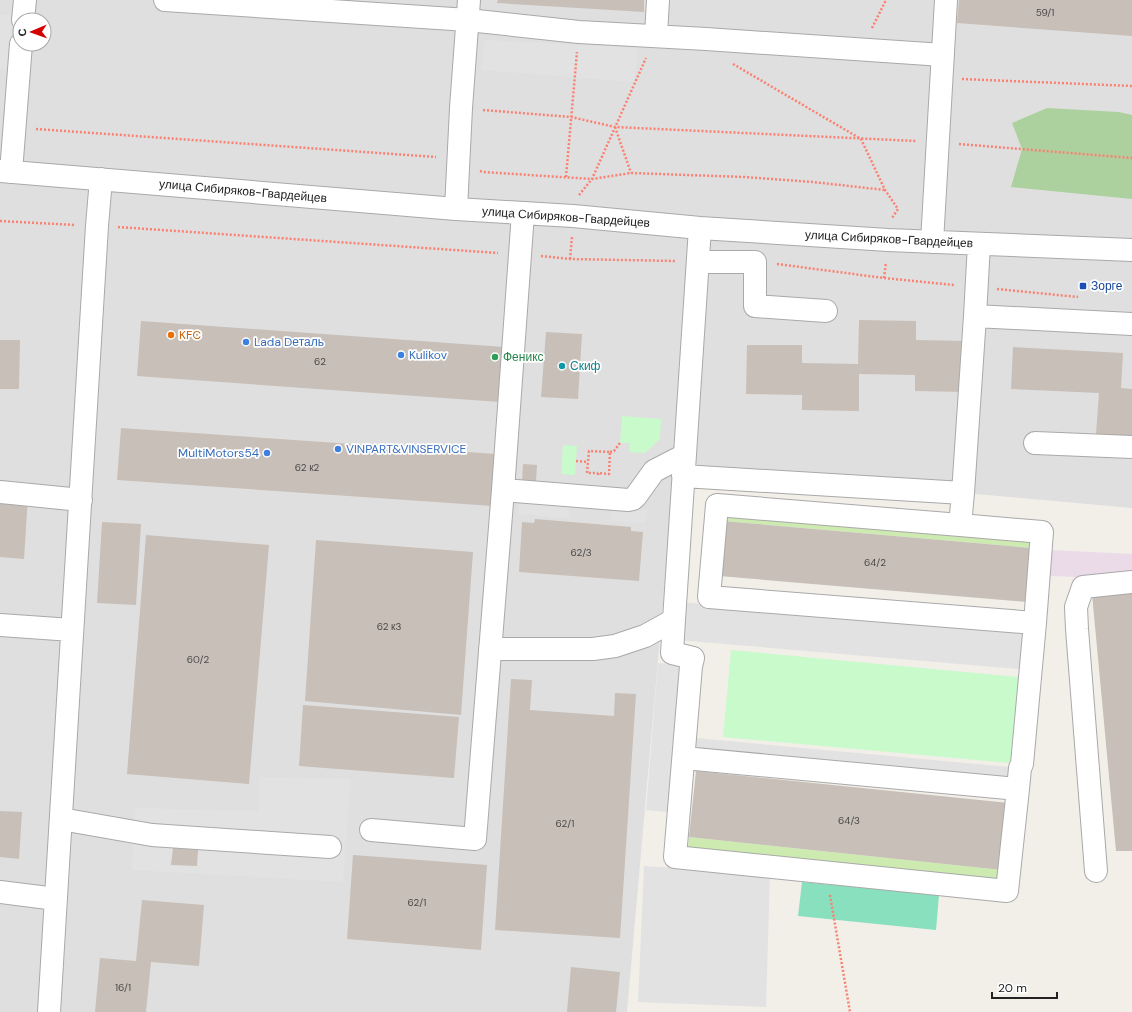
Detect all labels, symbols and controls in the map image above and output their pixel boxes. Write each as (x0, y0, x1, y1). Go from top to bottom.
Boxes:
house number: 59/1 (1036, 6, 1054, 19)
north arrow (12, 12, 52, 52)
text: С (15, 28, 29, 37)
street label: улица Сибиряков-Гвардейцев (158, 176, 328, 206)
street label: улица Сибиряков-Гвардейцев (481, 203, 651, 231)
street label: улица Сибиряков-Гвардейцев (804, 227, 974, 251)
place label: Зорге (1091, 278, 1123, 294)
marker: Зорге (1078, 281, 1088, 291)
place label: KFC (179, 327, 201, 343)
marker: KFC (166, 330, 176, 340)
place label: Lada Dеталь (254, 334, 324, 350)
marker: Lada Dеталь (241, 337, 251, 347)
place label: Kulikov (409, 347, 448, 363)
place label: Феникс (503, 349, 544, 365)
marker: Kulikov (396, 350, 406, 360)
marker: Феникс (490, 352, 500, 362)
house number: 62 (314, 355, 326, 368)
place label: Скиф (570, 358, 601, 374)
marker: Скиф (557, 361, 567, 371)
place label: VINPART&VINSERVICE (346, 441, 467, 457)
marker: VINPART&VINSERVICE (333, 444, 343, 454)
place label: MultiMotors54 (178, 445, 259, 461)
marker: MultiMotors54 (262, 448, 272, 458)
house number: 62 к2 (295, 461, 320, 474)
house number: 62/3 (570, 546, 592, 559)
house number: 64/2 (864, 556, 886, 569)
house number: 62 к3 (377, 620, 401, 633)
house number: 60/2 (187, 653, 209, 666)
house number: 64/3 (838, 814, 860, 827)
house number: 62/1 (556, 817, 574, 830)
house number: 62/1 (408, 896, 426, 909)
scale bar (992, 974, 1057, 1000)
text: 20 m (998, 980, 1027, 996)
house number: 16/1 (115, 981, 131, 994)

